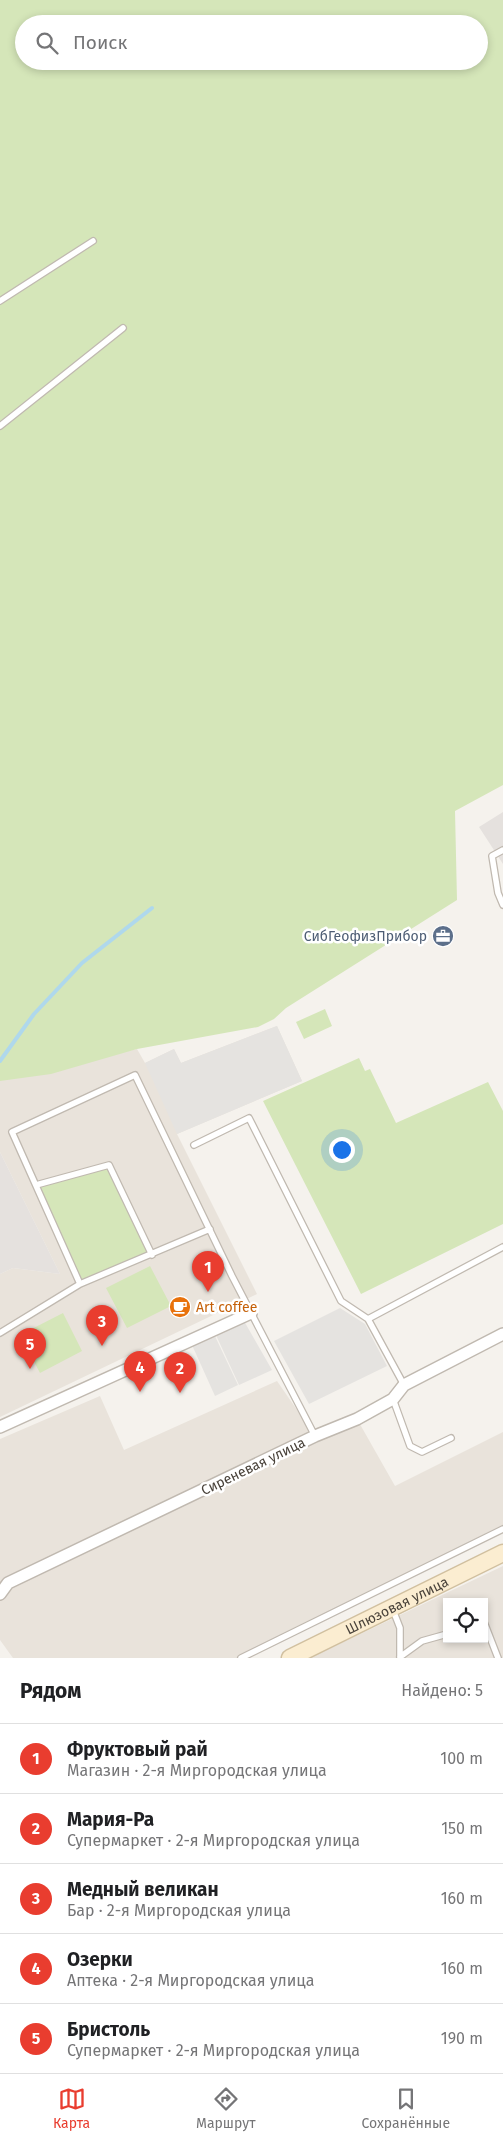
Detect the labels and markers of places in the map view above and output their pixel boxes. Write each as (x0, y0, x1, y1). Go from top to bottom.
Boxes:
office icon: СибГеофизПрибор (431, 924, 455, 948)
place label: СибГеофизПрибор (304, 928, 427, 945)
pin: 1 (192, 1251, 224, 1292)
cafe icon: Art coffee (168, 1295, 192, 1319)
place label: Art coffee (196, 1299, 257, 1316)
pin: 3 (86, 1305, 118, 1346)
pin: 5 (14, 1328, 46, 1369)
pin: 4 (124, 1351, 156, 1392)
pin: 2 (164, 1352, 196, 1393)

